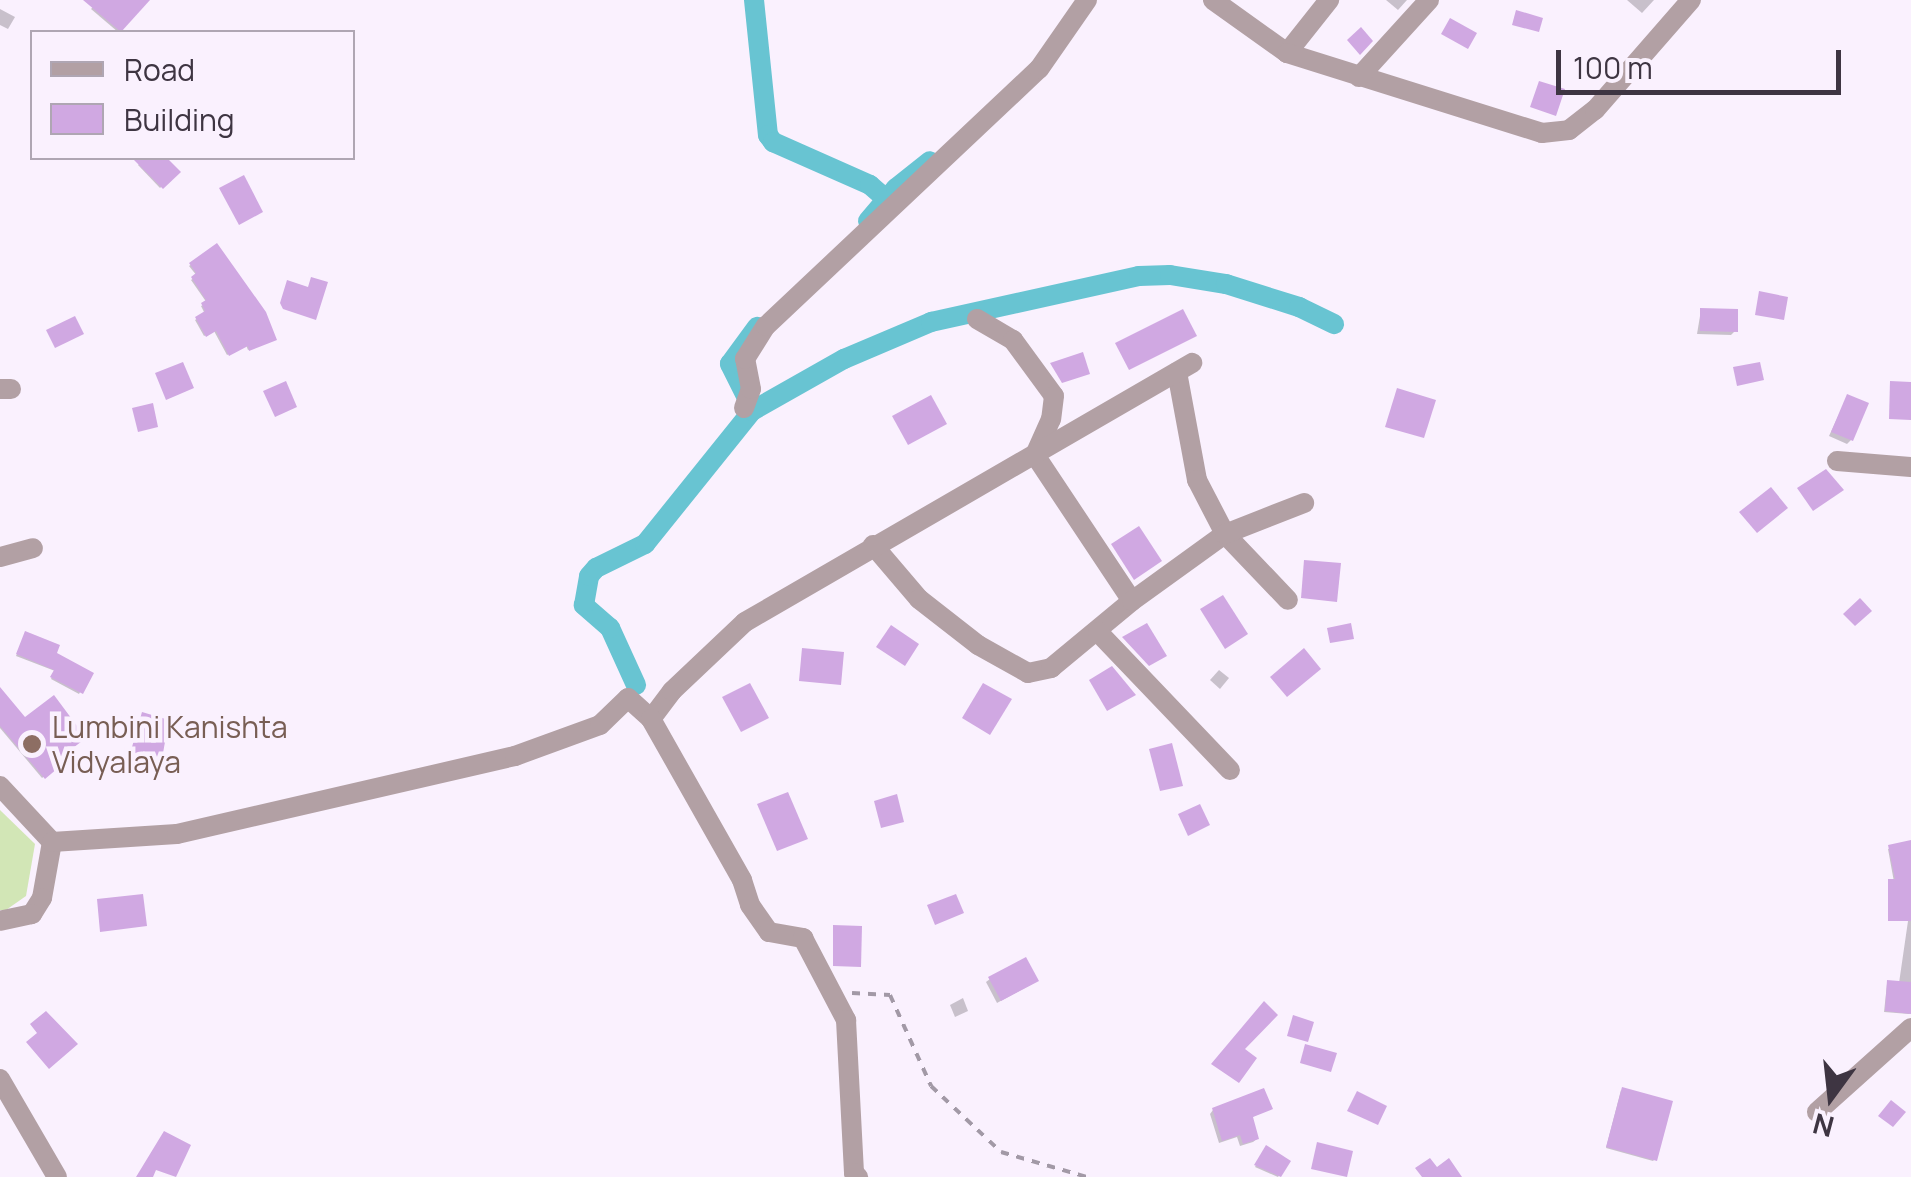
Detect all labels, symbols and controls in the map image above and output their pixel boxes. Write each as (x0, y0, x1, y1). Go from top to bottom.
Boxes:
legend (30, 30, 355, 160)
scale bar (1561, 30, 1846, 92)
text: 100 m (1573, 47, 1653, 88)
text: Road (124, 49, 195, 90)
text: Building (124, 99, 235, 140)
place label: Lumbini Kanishta Vidyalaya (52, 709, 288, 780)
marker: Lumbini Kanishta Vidyalaya (21, 733, 43, 755)
north arrow (1781, 1047, 1881, 1147)
text: N (1809, 1105, 1838, 1147)

